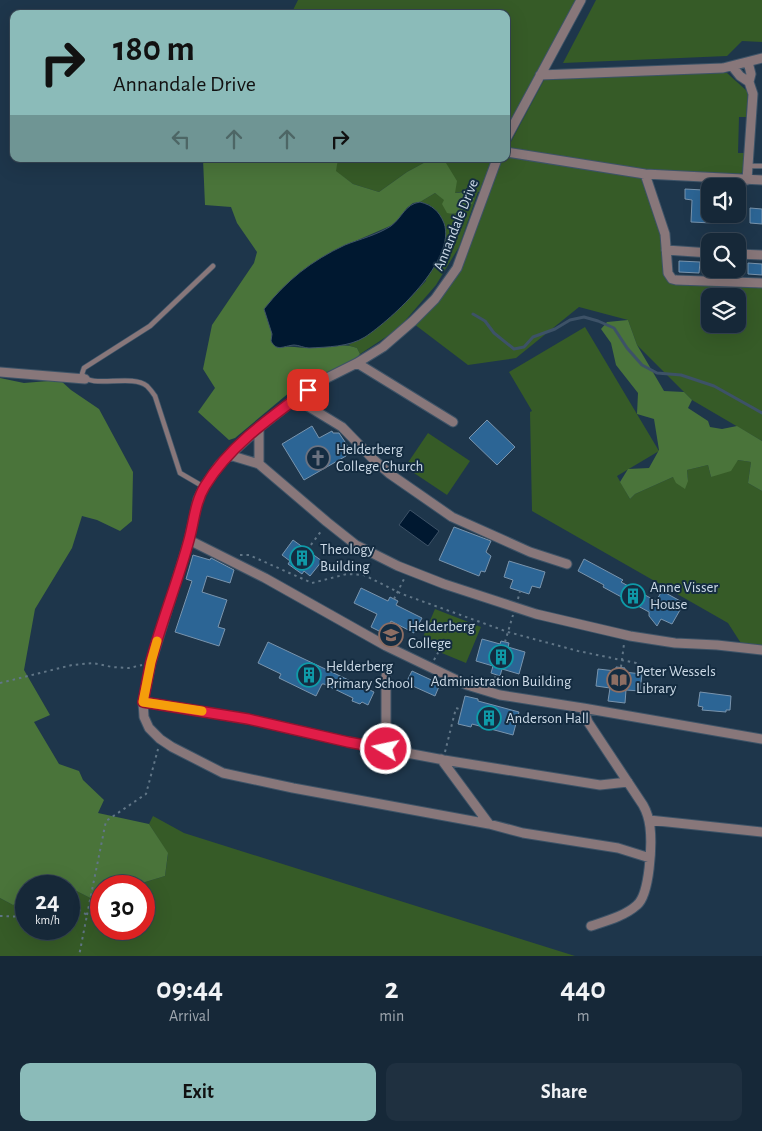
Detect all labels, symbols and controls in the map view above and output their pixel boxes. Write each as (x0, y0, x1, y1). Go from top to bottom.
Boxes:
icon: right (30, 30, 95, 95)
text: 180 m (113, 32, 195, 67)
text: Annandale Drive (113, 73, 256, 95)
icon: left (167, 125, 195, 153)
icon: ahead (220, 125, 248, 153)
icon: ahead (273, 125, 301, 153)
icon: right (326, 125, 354, 153)
street label: Annandale Drive (431, 177, 481, 273)
map controls (701, 178, 746, 333)
button: sound (701, 178, 746, 223)
button: search (701, 233, 746, 278)
button: layers (701, 288, 746, 333)
pin (287, 369, 329, 411)
icon: arrive (294, 376, 322, 404)
place label: Helderberg College Church (336, 442, 423, 474)
church icon: Helderberg College Church (305, 445, 331, 471)
place label: Theology Building (320, 542, 375, 574)
building icon: Theology Building (289, 545, 315, 571)
place label: Anne Visser House (650, 580, 718, 612)
building icon: Anne Visser House (620, 583, 646, 609)
place label: Helderberg College (408, 619, 476, 651)
school or university icon: Helderberg College (378, 622, 404, 648)
building icon: Administration Building (488, 644, 514, 670)
place label: Helderberg Primary School (326, 659, 414, 691)
building icon: Helderberg Primary School (296, 662, 322, 688)
place label: Peter Wessels Library (636, 664, 716, 696)
library icon: Peter Wessels Library (606, 667, 632, 693)
place label: Administration Building (431, 674, 572, 689)
building icon: Anderson Hall (476, 705, 502, 731)
place label: Anderson Hall (506, 711, 589, 726)
position arrow (359, 722, 411, 774)
speed limit sign: 30 (90, 875, 155, 940)
text: 24 (35, 889, 60, 914)
text: km/h (35, 914, 60, 926)
text: 09:44 (156, 974, 223, 1004)
text: 2 (385, 974, 399, 1004)
text: 440 (560, 974, 606, 1004)
text: Arrival (169, 1008, 210, 1024)
text: min (379, 1008, 404, 1024)
text: m (577, 1008, 589, 1024)
button: Exit (20, 1063, 376, 1121)
button: Share (386, 1063, 742, 1121)

